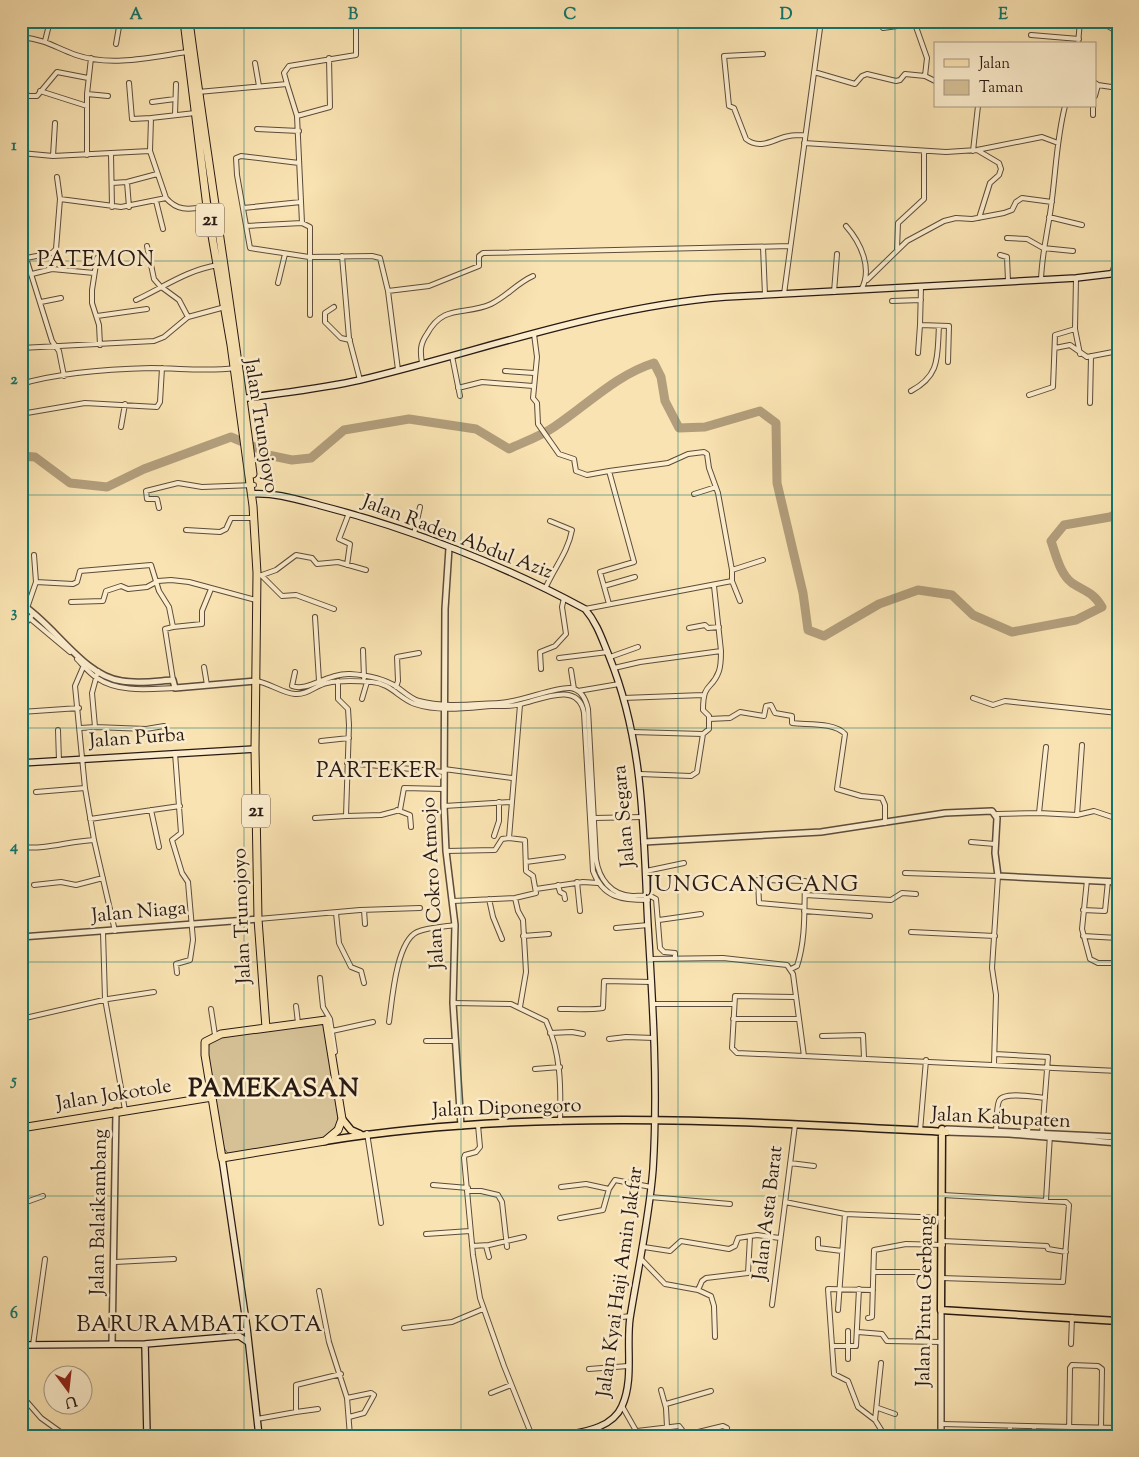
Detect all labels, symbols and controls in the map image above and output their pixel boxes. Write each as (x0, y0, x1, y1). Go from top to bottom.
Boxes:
text: A (130, 4, 143, 27)
text: B (348, 4, 358, 27)
text: C (564, 4, 577, 27)
text: D (780, 4, 793, 27)
text: E (998, 4, 1008, 27)
legend (934, 42, 1096, 108)
text: Jalan (978, 54, 1010, 75)
text: Taman (979, 78, 1023, 99)
text: 1 (11, 135, 17, 158)
road number: 21 (196, 204, 224, 236)
district label: PATEMON (37, 245, 155, 277)
street label: Jalan Trunojoyo (235, 356, 285, 496)
text: 2 (10, 369, 18, 392)
street label: Jalan Raden Abdul Aziz (356, 488, 557, 588)
text: 3 (11, 602, 18, 625)
street label: Jalan Purba (87, 721, 186, 757)
district label: PARTEKER (316, 756, 440, 788)
street label: Jalan Segara (606, 764, 644, 869)
road number: 21 (242, 794, 270, 828)
street label: Jalan Cokro Atmojo (415, 796, 453, 971)
text: 4 (9, 836, 18, 859)
street label: Jalan Trunojoyo (226, 847, 260, 986)
district label: JUNGCANGCANG (646, 870, 859, 902)
street label: Jalan Niaga (89, 894, 188, 932)
text: 5 (9, 1070, 17, 1093)
district label: PAMEKASAN (188, 1072, 360, 1108)
street label: Jalan Jokotole (53, 1073, 174, 1120)
street label: Jalan Diponegoro (431, 1092, 582, 1126)
street label: Jalan Kabupaten (929, 1101, 1072, 1137)
street label: Jalan Balaikambang (84, 1128, 116, 1296)
street label: Jalan Asta Barat (746, 1144, 792, 1283)
street label: Jalan Kyai Haji Amin Jakfar (590, 1164, 652, 1400)
street label: Jalan Pintu Gerbang (910, 1215, 942, 1388)
text: 6 (10, 1303, 18, 1326)
district label: BARURAMBAT KOTA (77, 1310, 323, 1342)
north arrow (42, 1364, 92, 1414)
text: U (62, 1389, 79, 1412)

